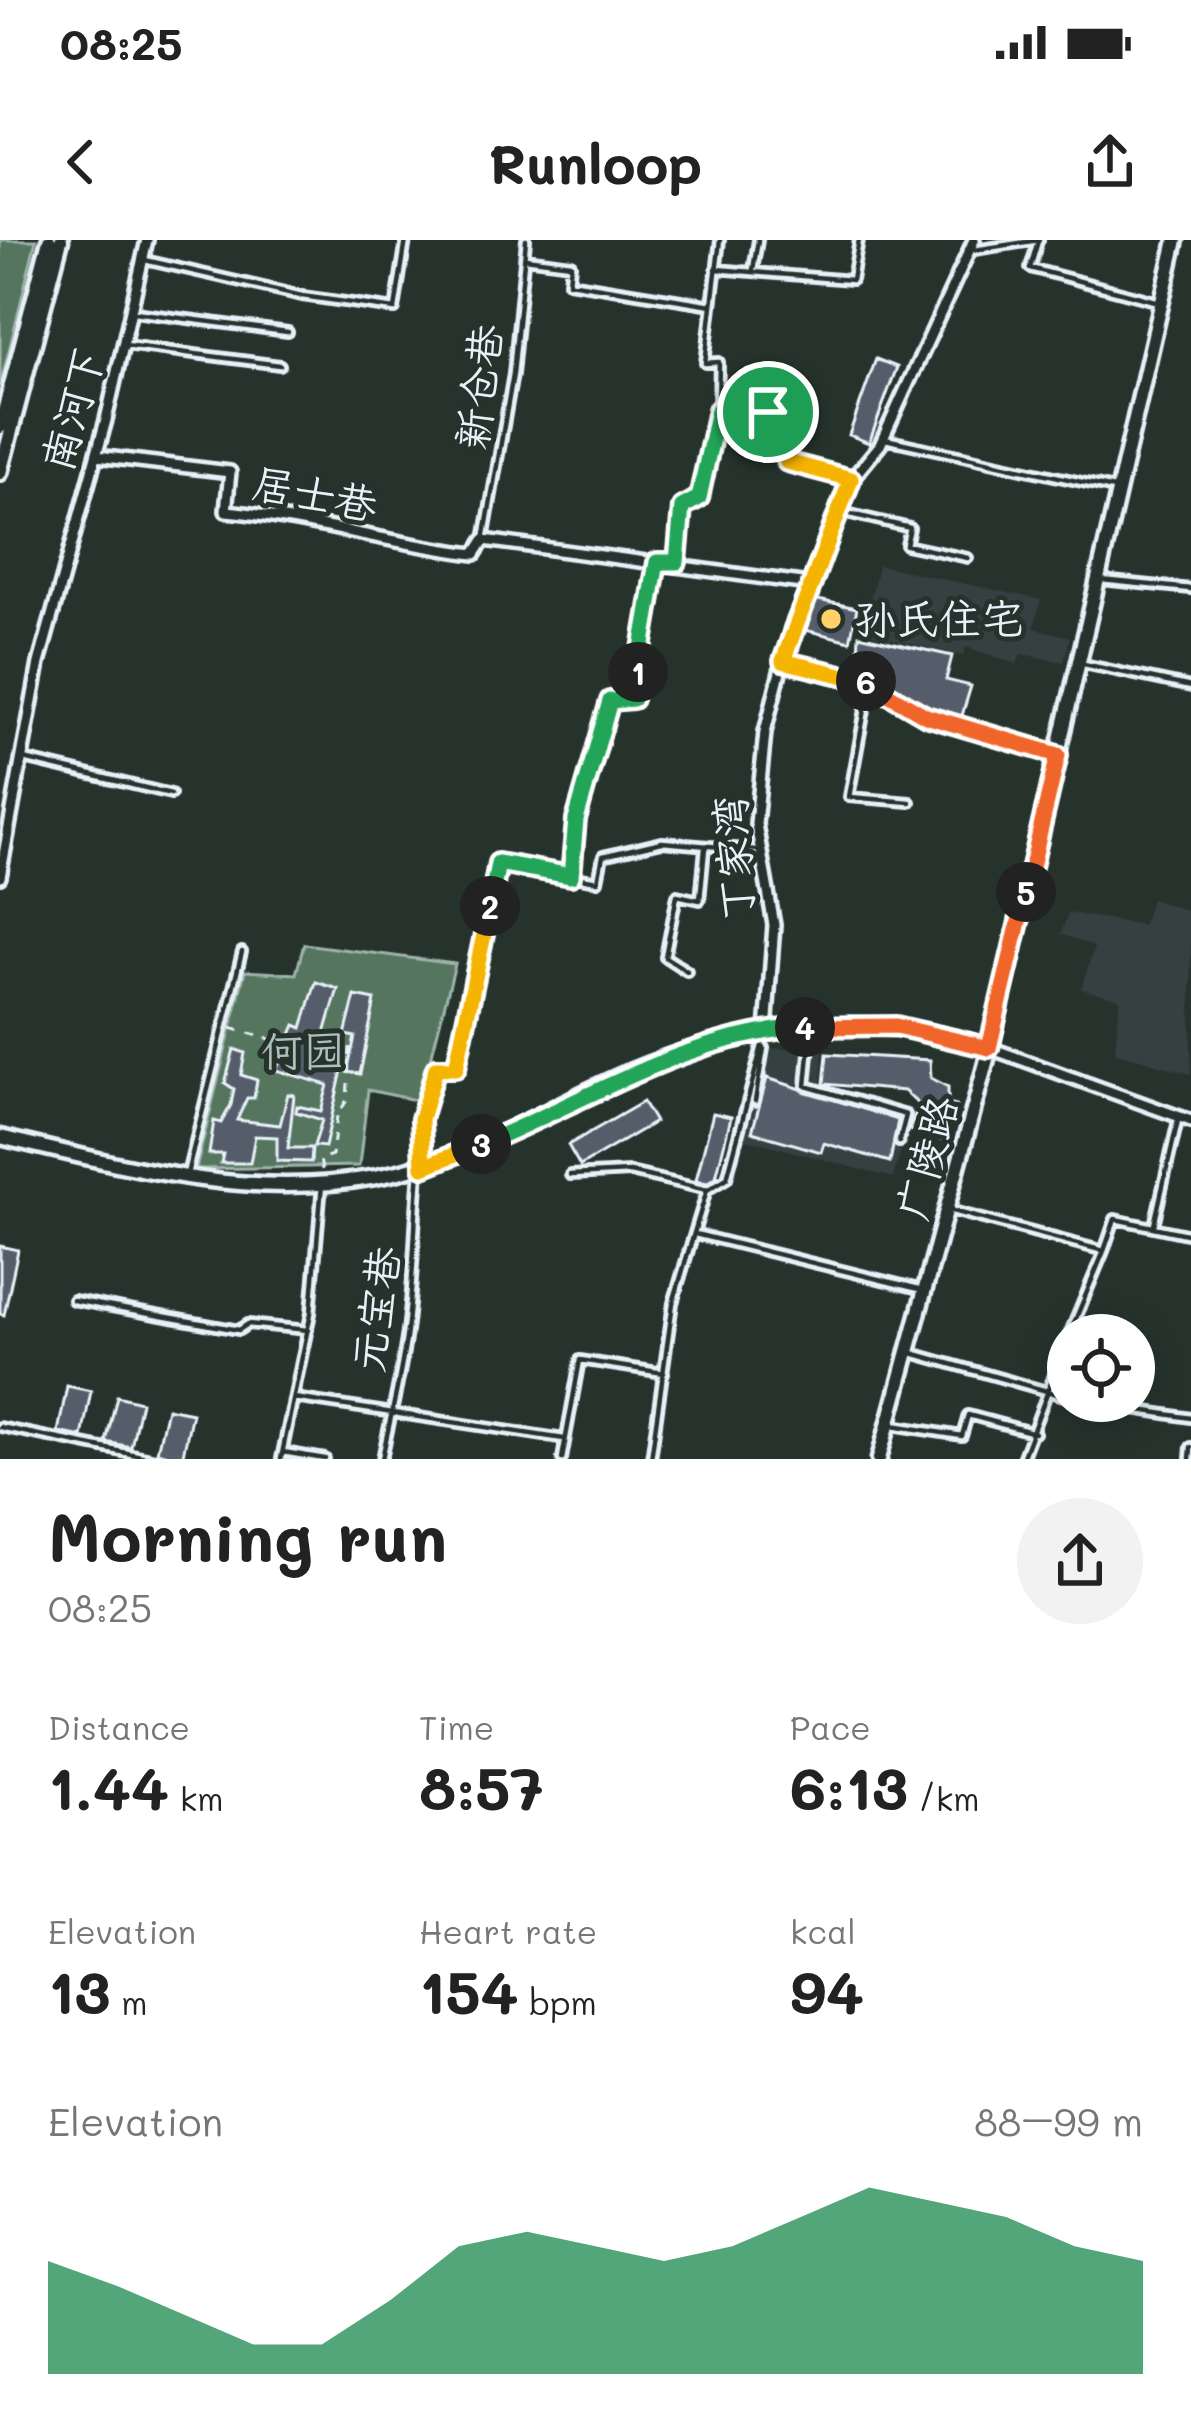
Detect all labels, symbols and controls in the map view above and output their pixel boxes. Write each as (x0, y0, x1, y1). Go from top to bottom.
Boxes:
text: 08:25 (60, 13, 183, 71)
text: Runloop (489, 127, 702, 198)
icon: back (48, 129, 114, 195)
icon: share (1077, 129, 1143, 195)
street label: 新仓巷 (443, 321, 512, 453)
street label: 南河下 (28, 340, 115, 477)
pin (717, 361, 819, 463)
icon: arrive (735, 379, 801, 445)
street label: 居士巷 (248, 454, 382, 532)
place label: 孙氏住宅 (855, 590, 1023, 645)
marker: 孙氏住宅 (818, 606, 844, 632)
pin: 1 (608, 642, 668, 702)
text: 1 (631, 650, 645, 693)
pin: 6 (836, 651, 896, 711)
text: 6 (856, 659, 876, 702)
street label: 丁家湾 (701, 793, 764, 923)
pin: 5 (996, 862, 1056, 922)
text: 5 (1016, 870, 1036, 913)
pin: 2 (460, 876, 520, 936)
text: 2 (481, 884, 499, 927)
pin: 4 (775, 997, 835, 1057)
text: 4 (795, 1005, 815, 1048)
park label: 何园 (261, 1022, 345, 1077)
street label: 广陵路 (883, 1090, 968, 1226)
pin: 3 (451, 1114, 511, 1174)
text: 3 (471, 1122, 491, 1165)
street label: 元宝巷 (339, 1243, 411, 1375)
map controls (1047, 1314, 1155, 1422)
button: locate (1047, 1314, 1155, 1422)
text: Morning run (48, 1493, 447, 1579)
button: share (1017, 1498, 1143, 1624)
text: 08:25 (48, 1581, 152, 1632)
text: Distance (48, 1705, 190, 1748)
text: Time (419, 1705, 494, 1748)
text: Pace (790, 1705, 871, 1748)
text: 1.44 (48, 1748, 169, 1826)
text: 8:57 (419, 1748, 544, 1826)
text: 6:13 (790, 1748, 908, 1826)
text: km (169, 1776, 224, 1819)
text: /km (908, 1776, 980, 1819)
text: Elevation (48, 1909, 196, 1952)
text: Heart rate (419, 1909, 597, 1952)
text: kcal (790, 1909, 856, 1952)
text: 13 (48, 1952, 111, 2030)
text: 154 (419, 1952, 519, 2030)
text: 94 (790, 1952, 864, 2030)
text: m (111, 1980, 147, 2023)
text: bpm (519, 1980, 597, 2023)
text: Elevation (48, 2095, 223, 2146)
text: 88–99 m (974, 2095, 1143, 2146)

